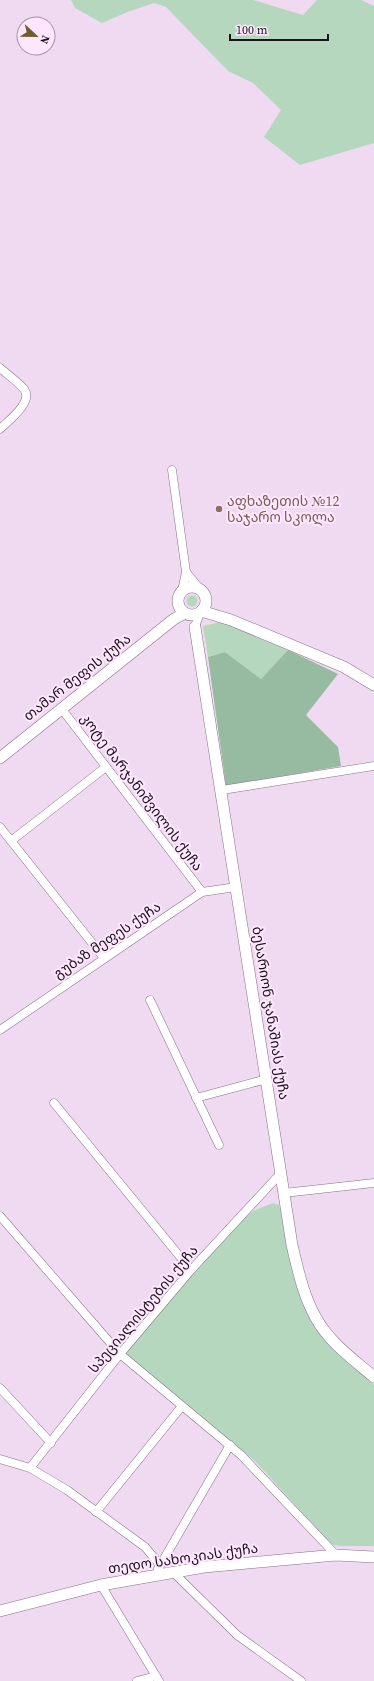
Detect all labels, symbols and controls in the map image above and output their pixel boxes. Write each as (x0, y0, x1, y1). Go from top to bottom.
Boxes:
north arrow (16, 16, 56, 56)
scale bar (230, 16, 328, 42)
text: 100 m (236, 22, 268, 38)
text: N (36, 33, 53, 46)
place label: აფხაზეთის №12 საჯარო სკოლა (227, 491, 340, 527)
marker: აფხაზეთის №12 საჯარო სკოლა (214, 504, 224, 514)
street label: თამარ მეფის ქუჩა (19, 629, 135, 725)
street label: კოტე მარჯანიშვილის ქუჩა (76, 709, 208, 875)
street label: გუბაზ მეფეს ქუჩა (49, 897, 165, 983)
street label: ბესარიონ ჯანაშიას ქუჩა (247, 925, 295, 1101)
street label: სპეციალისტების ქუჩა (84, 1241, 202, 1377)
street label: თედო სახოკიას ქუჩა (107, 1538, 259, 1578)

